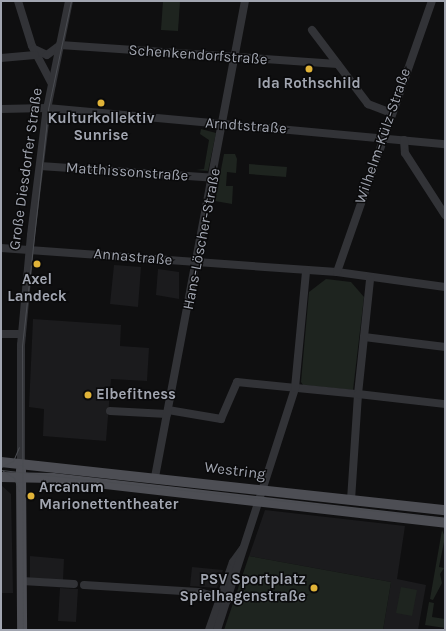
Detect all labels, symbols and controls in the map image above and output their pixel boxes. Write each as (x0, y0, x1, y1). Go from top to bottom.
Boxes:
street label: Schenkendorfstraße (128, 41, 268, 69)
marker: Ida Rothschild (304, 64, 314, 74)
street label: Wilhelm-Külz-Straße (351, 66, 415, 206)
place label: Ida Rothschild (257, 75, 361, 93)
street label: Große Diesdorfer Straße (6, 87, 46, 251)
marker: Kulturkollektiv Sunrise (96, 98, 106, 108)
place label: Kulturkollektiv Sunrise (48, 109, 154, 144)
street label: Arndtstraße (205, 114, 287, 138)
street label: Matthissonstraße (65, 159, 189, 185)
street label: Hans-Löscher-Straße (179, 167, 225, 311)
street label: Annastraße (93, 245, 173, 269)
marker: Axel Landeck (32, 259, 42, 269)
place label: Axel Landeck (7, 270, 67, 305)
place label: Elbefitness (96, 386, 176, 404)
marker: Elbefitness (83, 390, 93, 400)
street label: Westring (203, 458, 267, 484)
place label: Arcanum Marionettentheater (39, 478, 178, 513)
marker: Arcanum Marionettentheater (26, 491, 36, 501)
place label: PSV Sportplatz Spielhagenstraße (180, 570, 306, 605)
marker: PSV Sportplatz Spielhagenstraße (309, 583, 319, 593)

